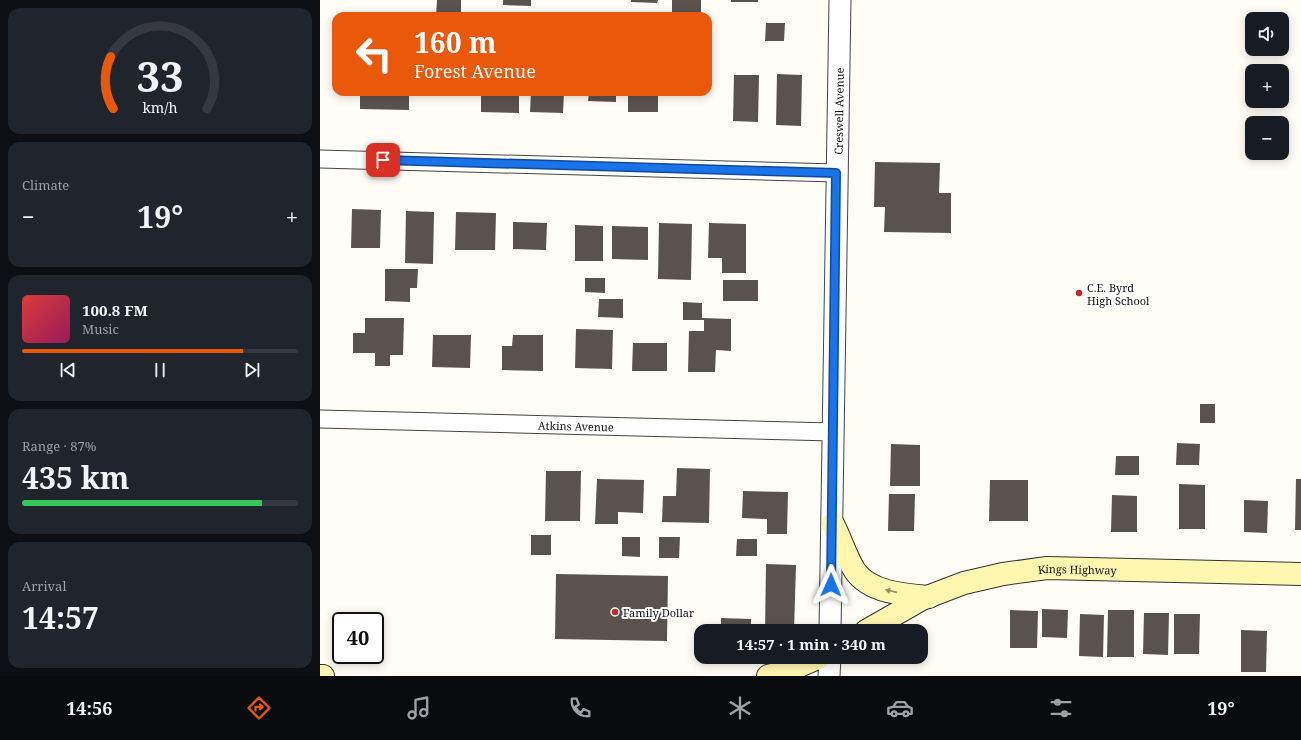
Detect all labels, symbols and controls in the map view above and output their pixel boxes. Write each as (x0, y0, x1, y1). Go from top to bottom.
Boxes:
map controls (1245, 12, 1289, 160)
button: sound (1245, 12, 1289, 56)
text: 160 m (414, 23, 496, 61)
icon: left (348, 28, 400, 80)
text: 33 (136, 48, 184, 104)
text: Forest Avenue (414, 59, 536, 83)
button: + (1245, 64, 1289, 108)
street label: Creswell Avenue (830, 67, 846, 155)
text: km/h (142, 97, 178, 116)
button: − (1245, 116, 1289, 160)
pin (366, 143, 400, 177)
icon: arrive (372, 149, 394, 171)
text: Climate (22, 176, 69, 194)
text: 19° (137, 196, 183, 237)
text: − (22, 201, 35, 231)
text: + (286, 201, 298, 231)
place label: C.E. Byrd High School (1087, 280, 1150, 308)
marker: C.E. Byrd High School (1074, 288, 1084, 298)
text: 100.8 FM (82, 300, 148, 320)
text: Music (82, 320, 119, 338)
icon: previous (57, 359, 79, 381)
icon: pause (149, 359, 171, 381)
icon: next (241, 359, 263, 381)
street label: Atkins Avenue (538, 417, 614, 434)
text: Range · 87% (22, 437, 96, 455)
text: 435 km (22, 457, 129, 498)
street label: Kings Highway (1037, 560, 1118, 577)
position arrow (810, 564, 852, 606)
text: Arrival (22, 577, 66, 595)
one-way arrow (884, 587, 897, 593)
text: 14:57 (22, 597, 99, 638)
place label: Family Dollar (623, 605, 695, 620)
marker: Family Dollar (610, 607, 620, 617)
speed limit sign: 40 (332, 612, 384, 664)
text: 14:57 · 1 min · 340 m (736, 634, 886, 654)
icon: directions (245, 694, 273, 722)
icon: music (405, 694, 433, 722)
icon: phone (566, 694, 594, 722)
icon: climate (726, 694, 754, 722)
icon: car (886, 694, 914, 722)
icon: filters (1047, 694, 1075, 722)
text: 14:56 (66, 696, 112, 720)
text: 19° (1207, 696, 1235, 720)

